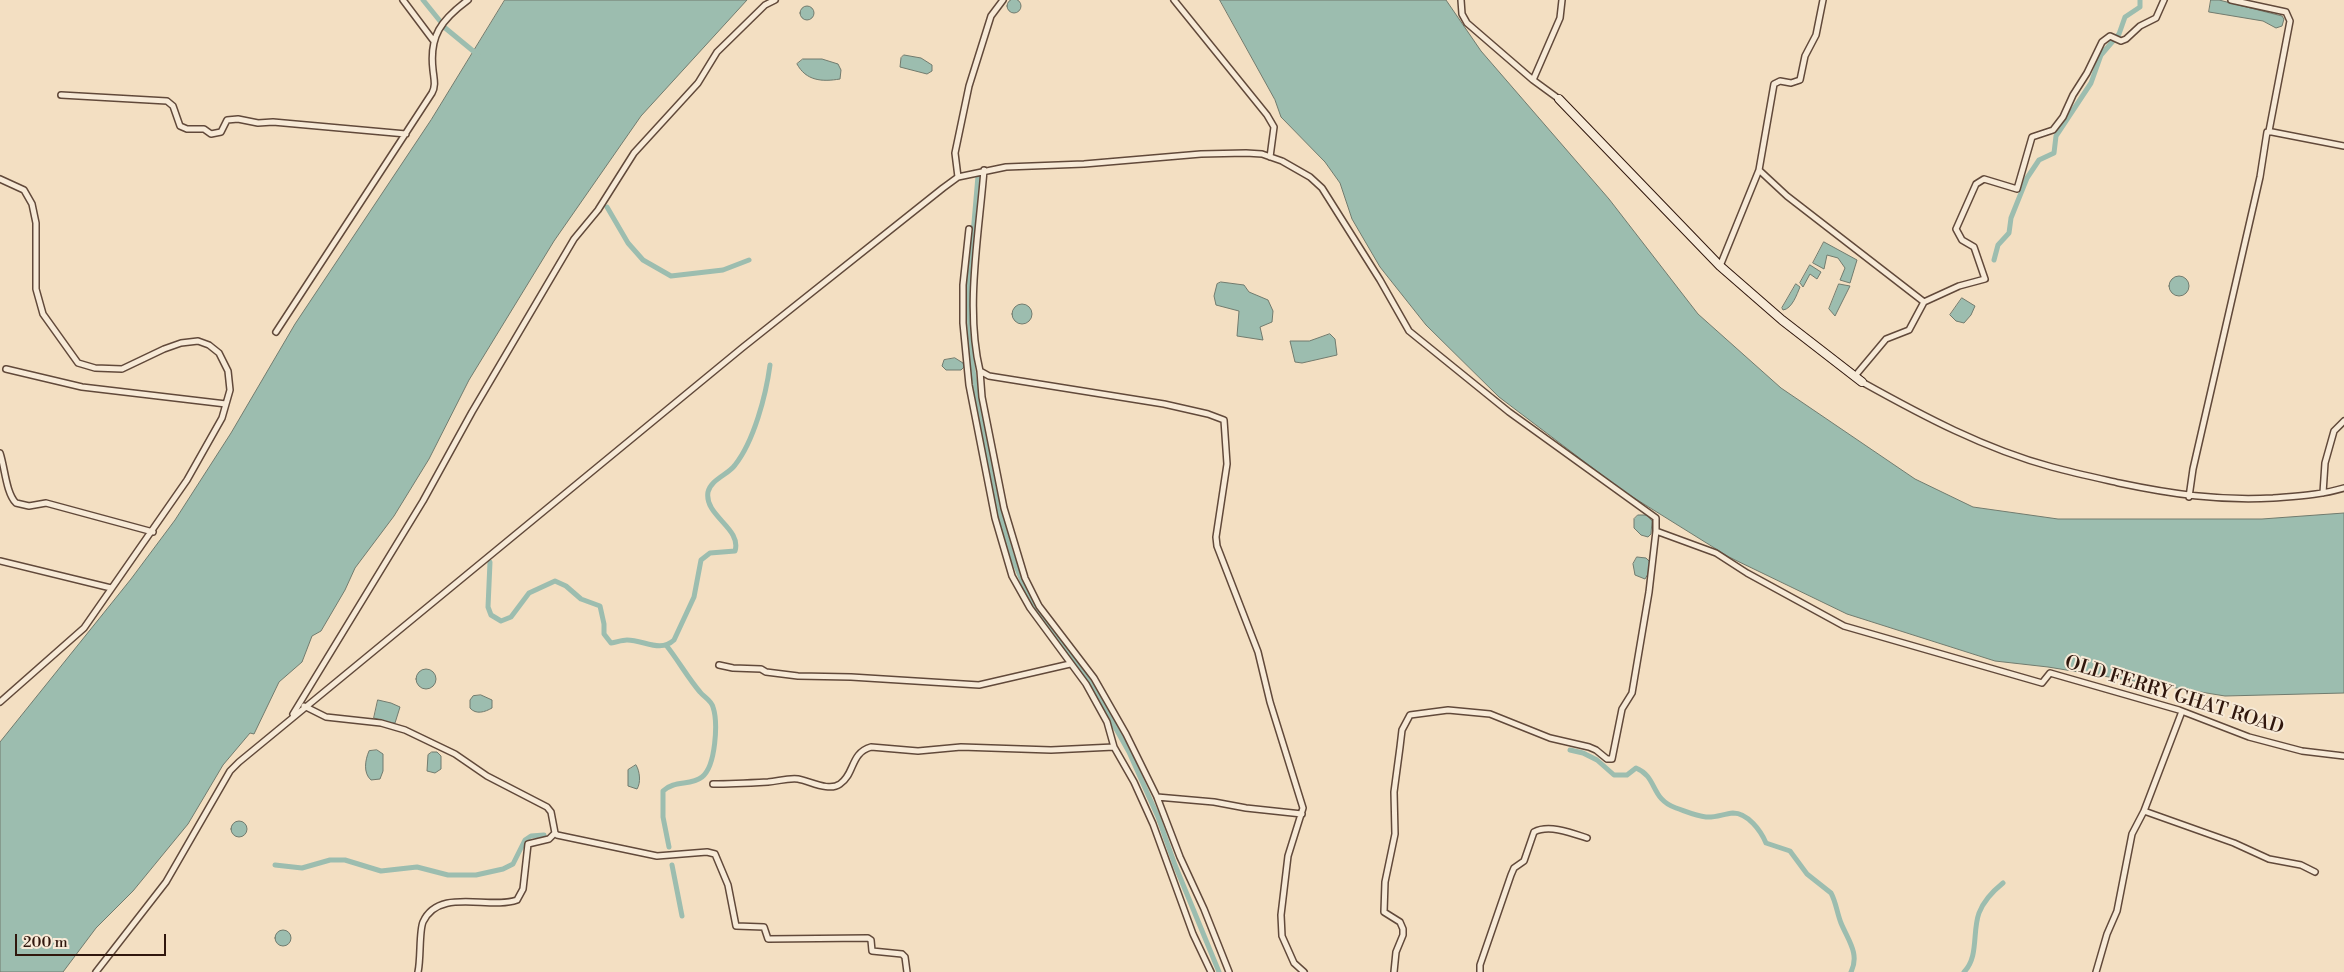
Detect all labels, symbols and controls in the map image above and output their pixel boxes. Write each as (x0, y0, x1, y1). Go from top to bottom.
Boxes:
street label: OLD FERRY GHAT ROAD (2062, 652, 2286, 740)
scale bar (18, 924, 169, 956)
text: 200 m (23, 933, 68, 952)

